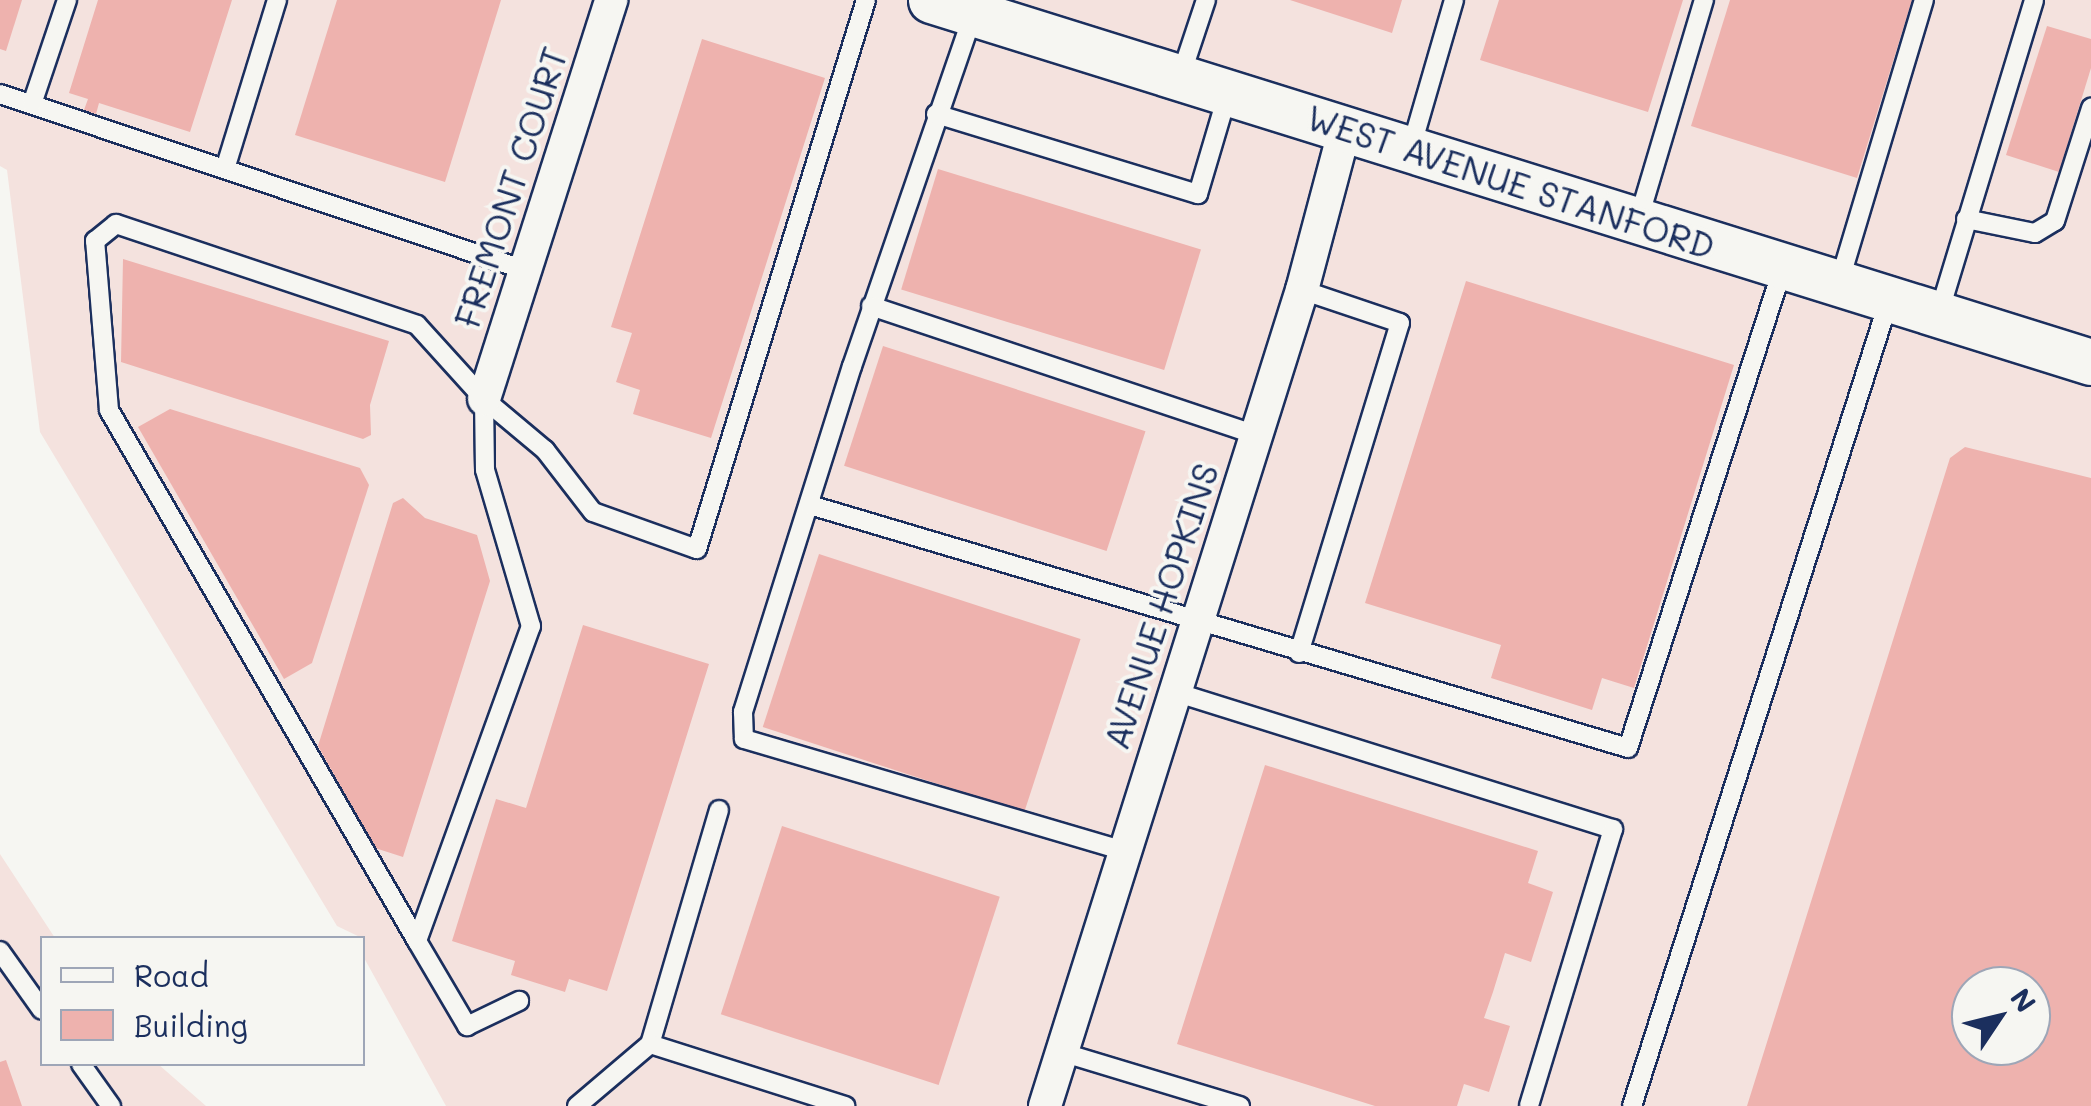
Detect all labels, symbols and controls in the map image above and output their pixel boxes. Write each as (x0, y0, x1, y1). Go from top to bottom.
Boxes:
street label: FREMONT COURT (445, 42, 575, 332)
street label: WEST AVENUE STANFORD (1302, 95, 1720, 267)
street label: AVENUE HOPKINS (1094, 458, 1226, 754)
legend (40, 936, 365, 1066)
text: Road (134, 955, 209, 995)
north arrow (1951, 966, 2051, 1066)
text: N (2003, 981, 2045, 1019)
text: Building (134, 1005, 248, 1045)

